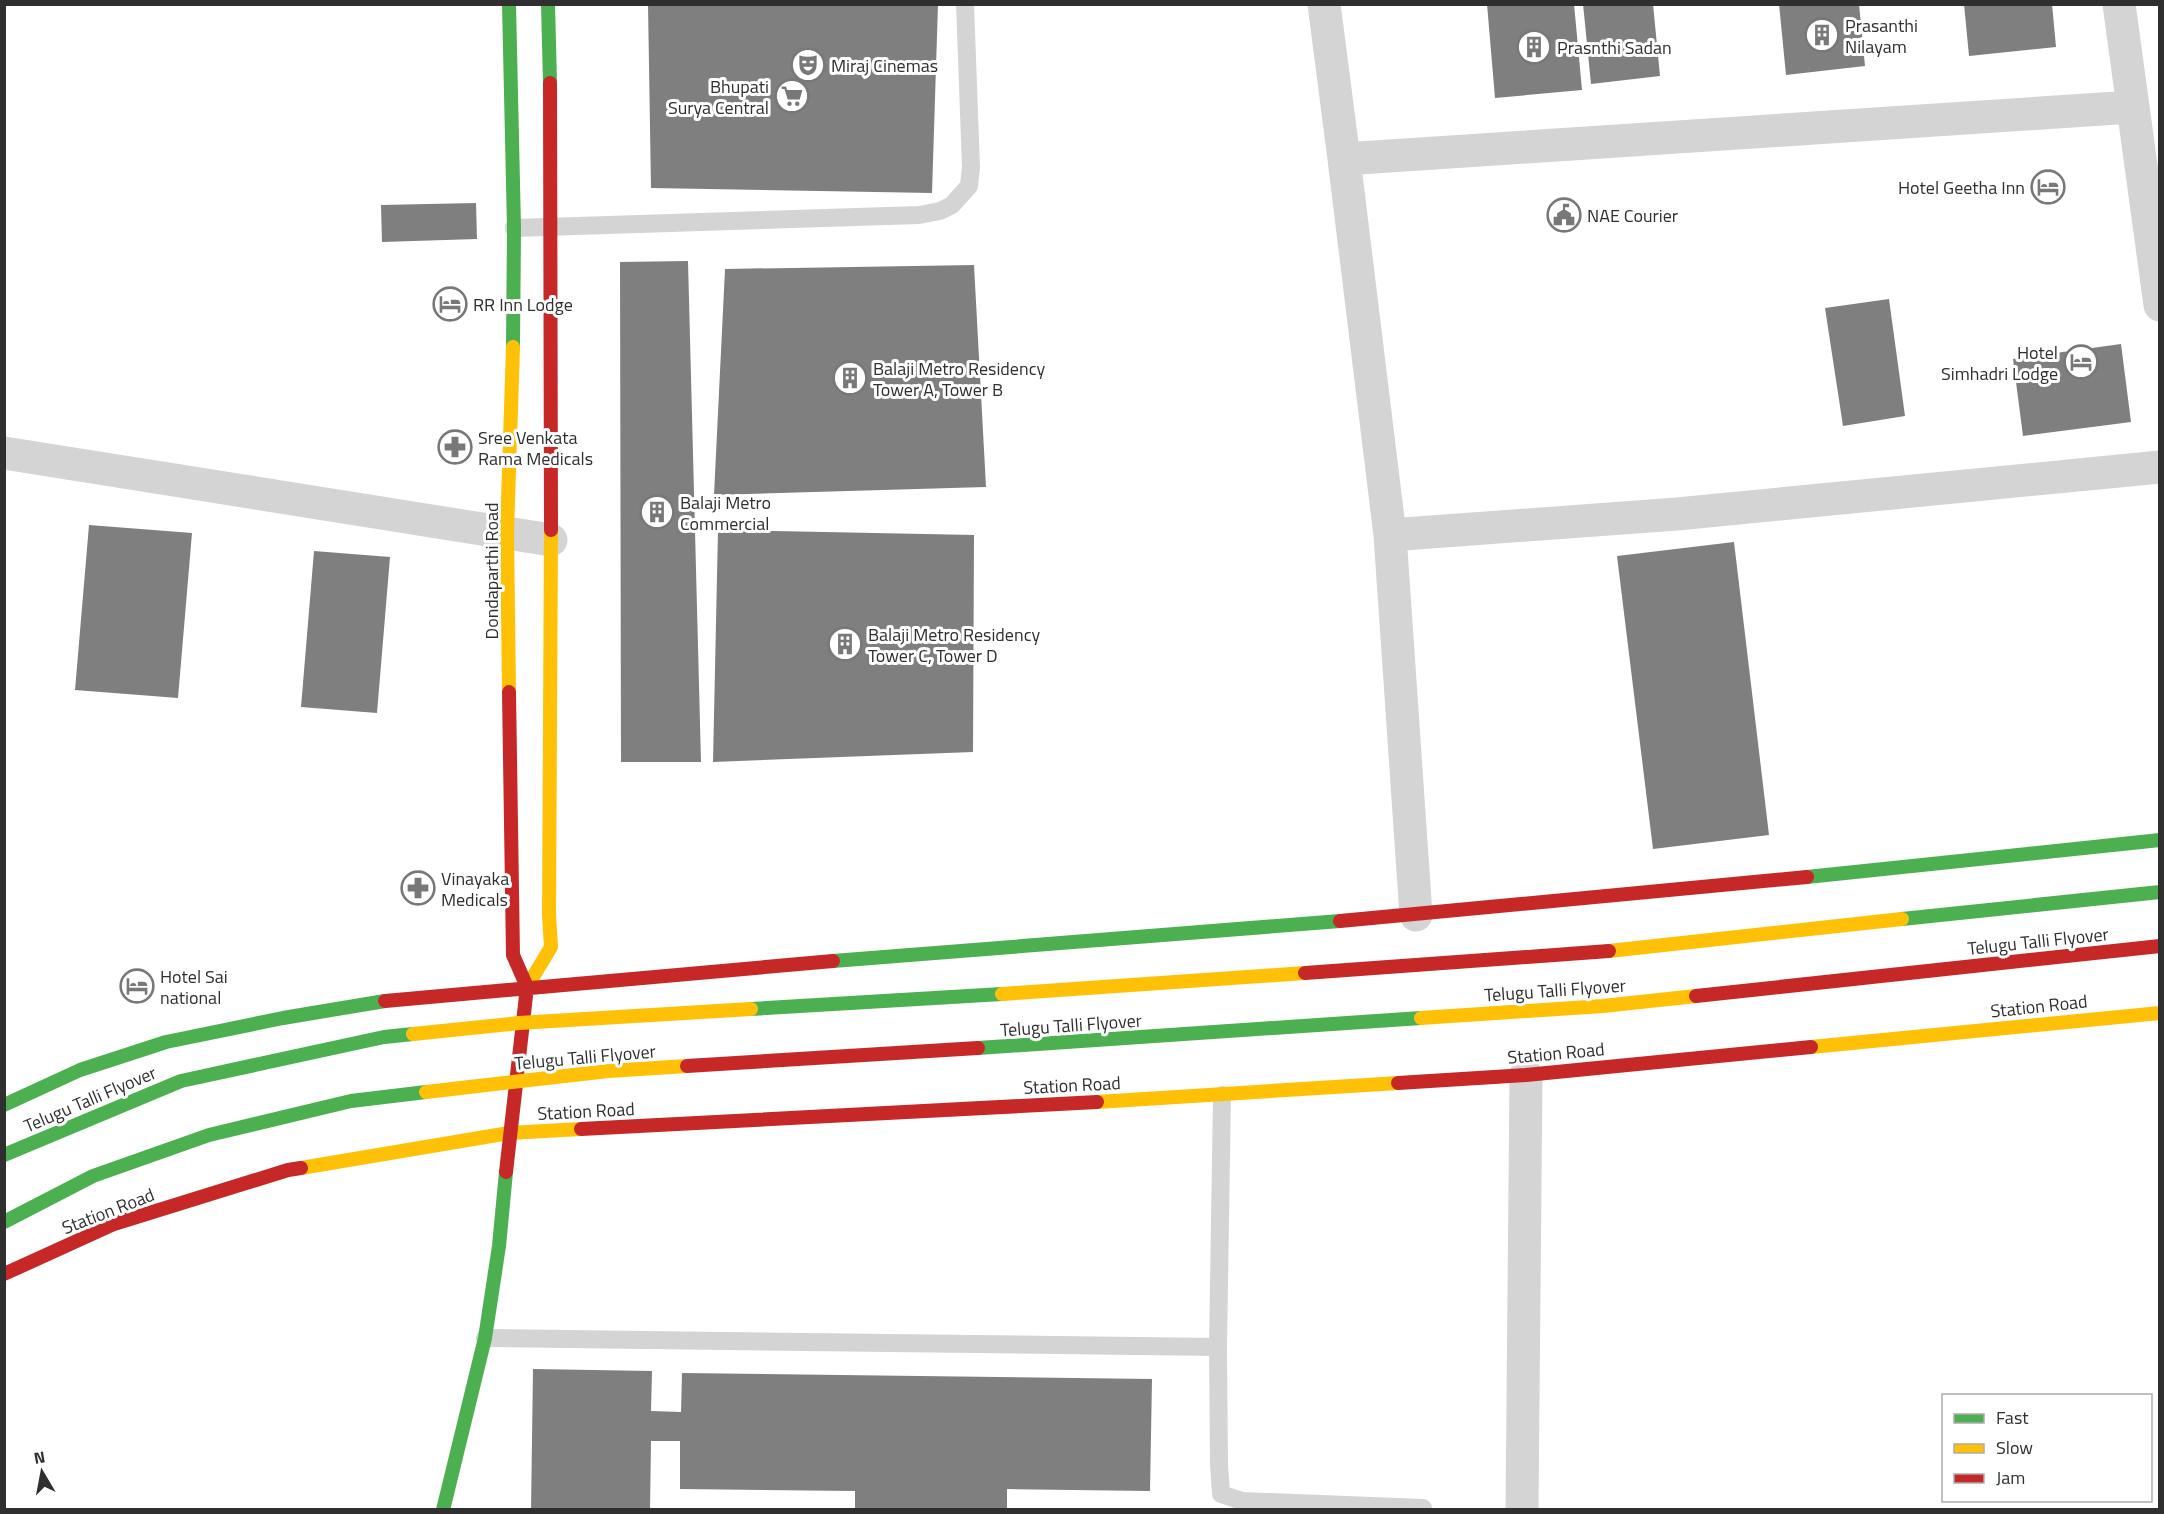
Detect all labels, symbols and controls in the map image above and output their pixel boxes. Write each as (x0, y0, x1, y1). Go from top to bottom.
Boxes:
place label: Prasanthi Nilayam (1845, 12, 1918, 60)
building icon: Prasanthi Nilayam (1804, 17, 1840, 53)
building icon: Prasnthi Sadan (1516, 29, 1552, 65)
place label: Prasnthi Sadan (1557, 34, 1672, 61)
theatre icon: Miraj Cinemas (790, 47, 826, 83)
place label: Miraj Cinemas (831, 52, 938, 79)
place label: Bhupati Surya Central (668, 73, 769, 121)
supermarket icon: Bhupati Surya Central (774, 78, 810, 114)
hotel icon: Hotel Geetha Inn (2030, 169, 2066, 205)
place label: Hotel Geetha Inn (1898, 174, 2025, 201)
public building icon: NAE Courier (1546, 197, 1582, 233)
place label: NAE Courier (1587, 202, 1678, 229)
hotel icon: RR Inn Lodge (432, 286, 468, 322)
place label: RR Inn Lodge (473, 291, 573, 318)
place label: Hotel Simhadri Lodge (1941, 339, 2058, 387)
hotel icon: Hotel Simhadri Lodge (2063, 344, 2099, 380)
place label: Balaji Metro Residency Tower A, Tower B (873, 355, 1045, 403)
building icon: Balaji Metro Residency Tower A, Tower B (832, 360, 868, 396)
place label: Sree Venkata Rama Medicals (478, 424, 593, 472)
pharmacy icon: Sree Venkata Rama Medicals (437, 429, 473, 465)
place label: Balaji Metro Commercial (680, 489, 771, 537)
building icon: Balaji Metro Commercial (639, 494, 675, 530)
street label: Dondaparthi Road (478, 503, 505, 639)
place label: Balaji Metro Residency Tower C, Tower D (868, 621, 1040, 669)
building icon: Balaji Metro Residency Tower C, Tower D (827, 626, 863, 662)
place label: Vinayaka Medicals (441, 865, 509, 913)
pharmacy icon: Vinayaka Medicals (400, 870, 436, 906)
street label: Telugu Talli Flyover (1966, 920, 2110, 962)
place label: Hotel Sai national (160, 963, 228, 1011)
hotel icon: Hotel Sai national (119, 968, 155, 1004)
street label: Telugu Talli Flyover (1483, 972, 1627, 1008)
street label: Station Road (1989, 987, 2089, 1025)
street label: Telugu Talli Flyover (999, 1007, 1143, 1043)
street label: Station Road (1506, 1035, 1606, 1071)
street label: Telugu Talli Flyover (513, 1037, 657, 1077)
street label: Telugu Talli Flyover (19, 1059, 161, 1139)
street label: Station Road (1023, 1069, 1121, 1101)
street label: Station Road (537, 1095, 635, 1127)
street label: Station Road (58, 1181, 158, 1241)
legend (1942, 1394, 2152, 1502)
text: Fast (1996, 1404, 2029, 1431)
text: Slow (1996, 1434, 2033, 1461)
north arrow (12, 1442, 72, 1502)
text: N (32, 1444, 47, 1470)
text: Jam (1996, 1464, 2025, 1491)

